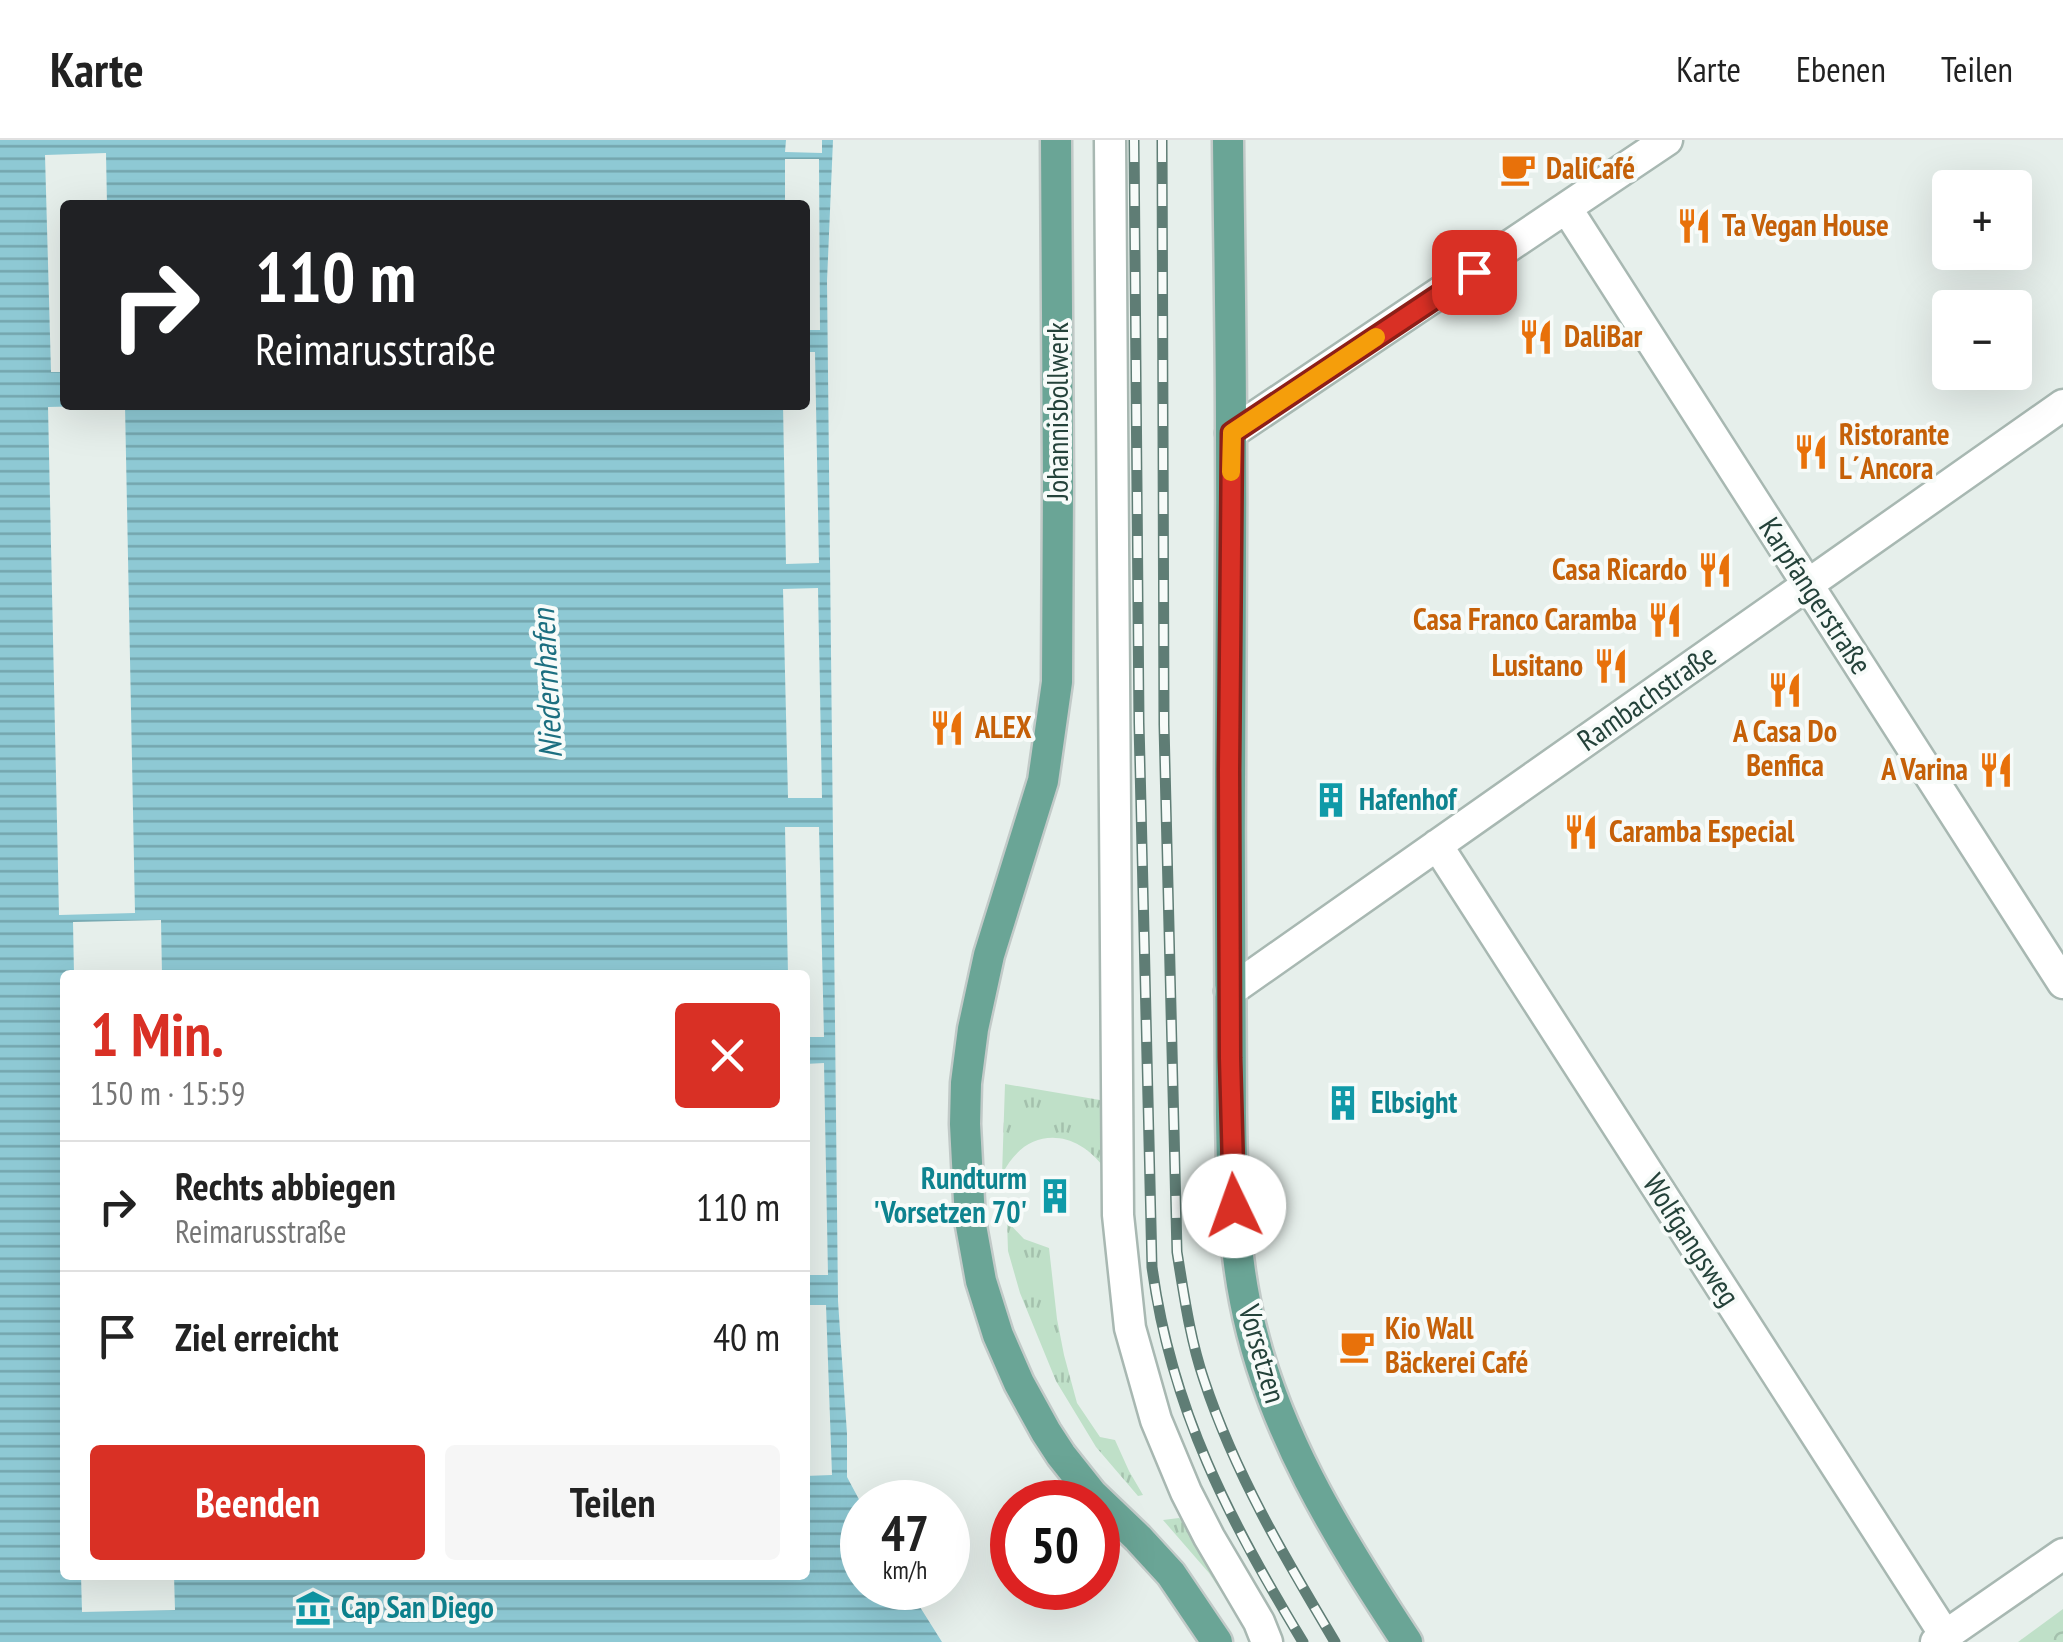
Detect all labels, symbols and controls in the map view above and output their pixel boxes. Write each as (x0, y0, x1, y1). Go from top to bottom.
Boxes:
text: Karte (50, 38, 144, 100)
text: Karte (1676, 46, 1741, 92)
text: Ebenen (1796, 46, 1886, 92)
text: Teilen (1941, 46, 2013, 92)
place label: DaliCafé (1546, 148, 1635, 187)
cafe icon: DaliCafé (1499, 150, 1537, 188)
map controls (1932, 170, 2032, 390)
button: + (1932, 170, 2032, 270)
place label: Ta Vegan House (1722, 205, 1889, 244)
restaurant icon: Ta Vegan House (1675, 207, 1713, 245)
pin (1432, 230, 1517, 315)
text: 110 m (255, 231, 416, 321)
icon: right (90, 240, 220, 370)
icon: arrive (1447, 245, 1502, 300)
button: − (1932, 290, 2032, 390)
place label: DaliBar (1564, 316, 1643, 355)
restaurant icon: DaliBar (1517, 318, 1555, 356)
text: Reimarusstraße (255, 319, 496, 377)
street label: Johannisbollwerk (1037, 322, 1076, 501)
place label: Ristorante L´Ancora (1839, 414, 1950, 487)
restaurant icon: Ristorante L´Ancora (1792, 433, 1830, 471)
street label: Karpfangerstraße (1751, 509, 1881, 681)
place label: Casa Ricardo (1552, 549, 1687, 588)
restaurant icon: Casa Ricardo (1696, 551, 1734, 589)
place label: Casa Franco Caramba (1413, 599, 1637, 638)
restaurant icon: Casa Franco Caramba (1646, 601, 1684, 639)
water label: Niedernhafen (521, 606, 571, 760)
street label: Rambachstraße (1569, 635, 1723, 759)
place label: Lusitano (1492, 645, 1583, 684)
restaurant icon: Lusitano (1592, 647, 1630, 685)
restaurant icon: A Casa Do Benfica (1766, 671, 1804, 709)
place label: ALEX (974, 707, 1032, 746)
restaurant icon: ALEX (928, 709, 966, 747)
place label: A Casa Do Benfica (1732, 711, 1837, 784)
place label: A Varina (1880, 749, 1968, 788)
restaurant icon: A Varina (1977, 751, 2015, 789)
place label: Hafenhof (1359, 779, 1458, 818)
building icon: Hafenhof (1312, 781, 1350, 819)
place label: Caramba Especial (1609, 811, 1795, 850)
restaurant icon: Caramba Especial (1562, 813, 1600, 851)
text: 1 Min. (90, 995, 224, 1073)
button: close (675, 1003, 780, 1108)
text: 150 m · 15:59 (90, 1072, 245, 1114)
place label: Elbsight (1371, 1082, 1457, 1121)
building icon: Elbsight (1324, 1084, 1362, 1122)
position arrow (1182, 1154, 1286, 1258)
place label: Rundturm 'Vorsetzen 70' (873, 1158, 1027, 1231)
text: Rechts abbiegen (175, 1161, 396, 1210)
street label: Wolfgangsweg (1635, 1166, 1750, 1313)
building icon: Rundturm 'Vorsetzen 70' (1036, 1177, 1074, 1215)
icon: right (90, 1179, 145, 1234)
text: 110 m (696, 1182, 780, 1231)
text: Reimarusstraße (175, 1210, 346, 1252)
street label: Vorsetzen (1231, 1299, 1296, 1407)
place label: Kio Wall Bäckerei Café (1385, 1308, 1528, 1381)
icon: arrive (90, 1309, 145, 1364)
text: Ziel erreicht (175, 1312, 339, 1361)
text: 40 m (713, 1312, 780, 1361)
cafe icon: Kio Wall Bäckerei Café (1338, 1327, 1376, 1365)
button: Beenden (90, 1445, 425, 1560)
button: Teilen (445, 1445, 780, 1560)
speed limit sign: 50 (990, 1480, 1120, 1610)
text: 47 (881, 1500, 929, 1565)
text: km/h (883, 1554, 927, 1586)
place label: Cap San Diego (341, 1587, 494, 1626)
museum icon: Cap San Diego (294, 1589, 332, 1627)

